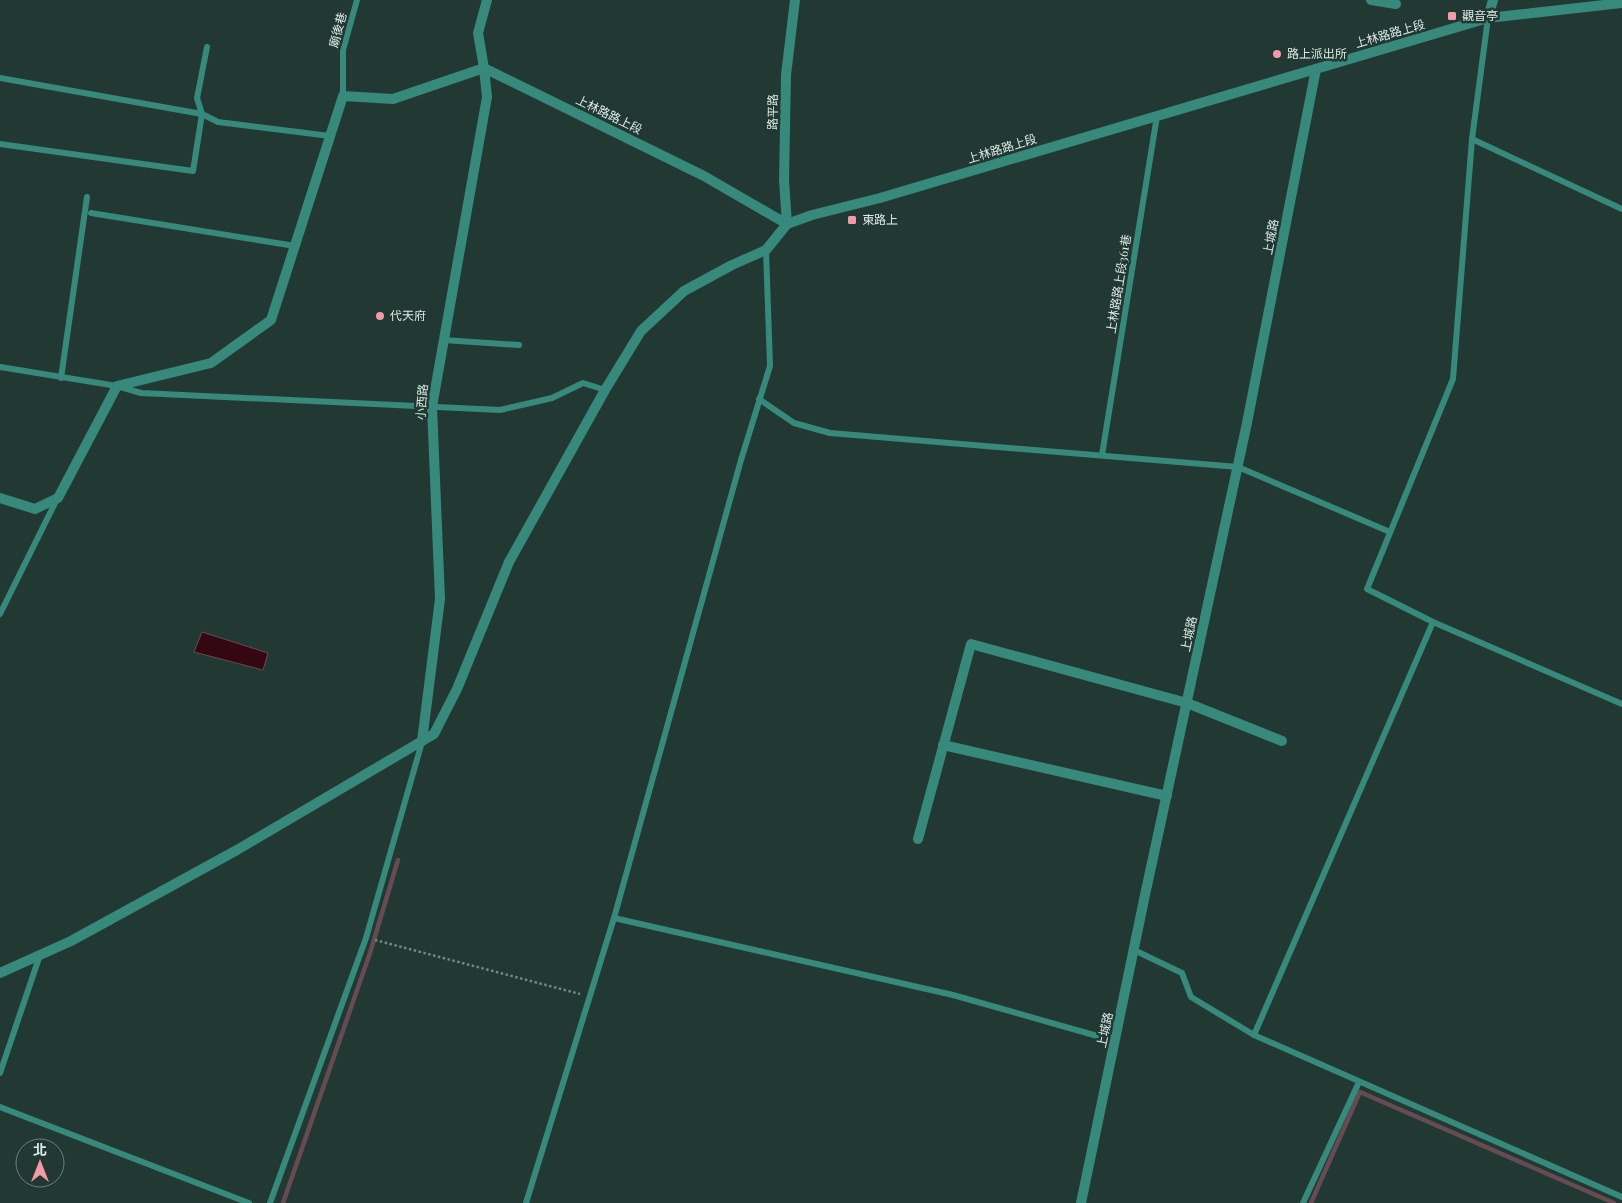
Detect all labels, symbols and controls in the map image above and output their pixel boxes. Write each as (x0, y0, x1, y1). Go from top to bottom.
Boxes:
place label: 觀音亭 (1462, 7, 1498, 23)
street label: 廟後巷 (325, 10, 349, 49)
marker: 觀音亭 (1446, 10, 1458, 22)
street label: 上林路路上段 (1353, 15, 1427, 51)
place label: 路上派出所 (1287, 45, 1347, 61)
marker: 路上派出所 (1271, 48, 1283, 60)
street label: 上林路路上段 (574, 91, 645, 137)
street label: 路平路 (764, 94, 780, 130)
street label: 上林路路上段 (965, 130, 1038, 166)
place label: 東路上 (862, 211, 898, 227)
marker: 東路上 (846, 214, 858, 226)
street label: 上城路 (1259, 218, 1281, 256)
street label: 上林路路上段361巷 (1102, 233, 1134, 335)
place label: 代天府 (390, 307, 426, 323)
marker: 代天府 (374, 310, 386, 322)
street label: 小西路 (411, 383, 431, 421)
street label: 上城路 (1176, 615, 1200, 653)
street label: 上城路 (1092, 1011, 1116, 1049)
north arrow (15, 1138, 65, 1188)
text: 北 (33, 1140, 47, 1159)

